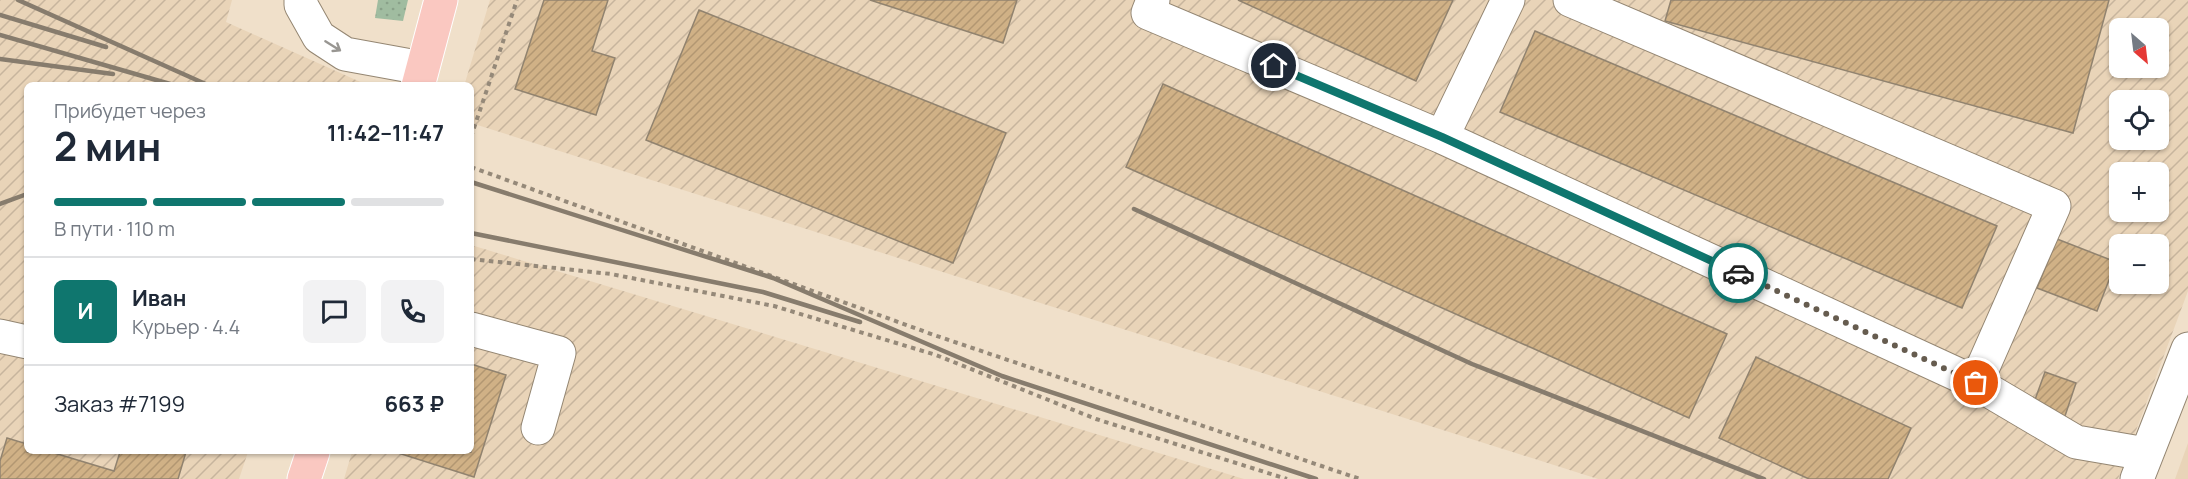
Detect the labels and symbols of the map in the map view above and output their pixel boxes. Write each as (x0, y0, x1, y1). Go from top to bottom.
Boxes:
north arrow (2109, 18, 2169, 78)
one-way arrow (324, 40, 341, 53)
pin (1248, 40, 1299, 91)
courier (1708, 243, 1768, 303)
pin (1950, 357, 2001, 408)

